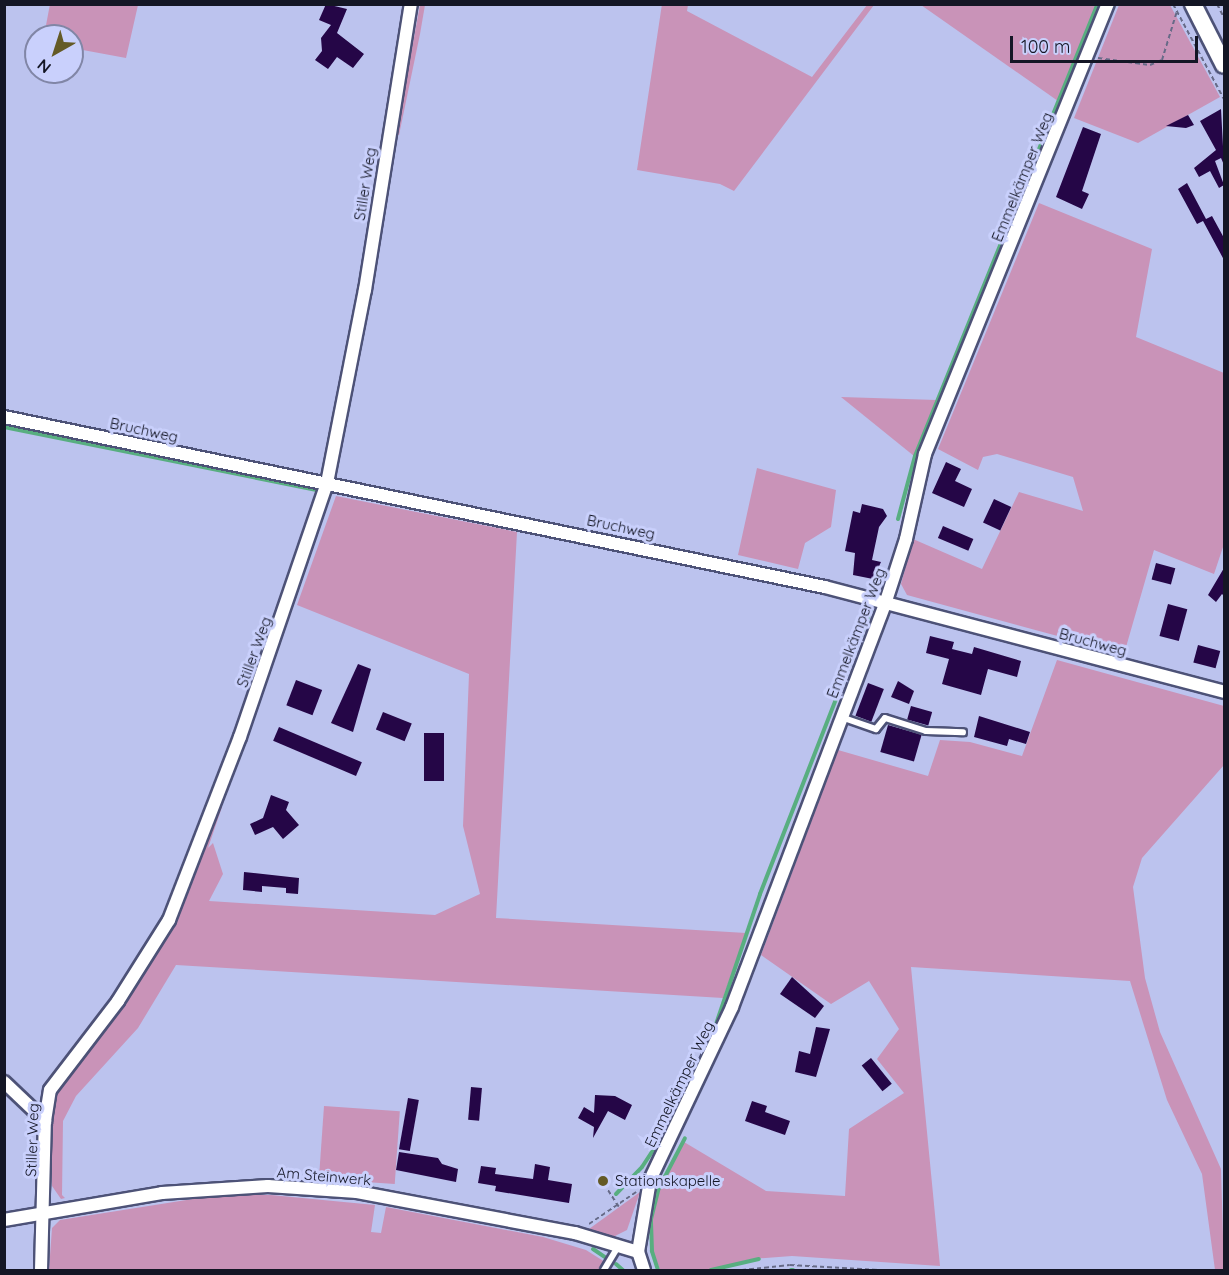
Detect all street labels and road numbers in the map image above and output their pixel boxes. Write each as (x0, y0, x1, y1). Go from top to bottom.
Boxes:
street label: Emmelkämper Weg (988, 110, 1056, 244)
street label: Stiller Weg (350, 146, 380, 222)
street label: Bruchweg (108, 414, 180, 446)
street label: Bruchweg (585, 511, 657, 543)
street label: Emmelkämper Weg (823, 565, 889, 701)
street label: Stiller Weg (233, 614, 275, 690)
street label: Bruchweg (1057, 624, 1129, 660)
street label: Emmelkämper Weg (641, 1018, 717, 1150)
street label: Stiller Weg (22, 1103, 42, 1177)
street label: Am Steinwerk (276, 1163, 372, 1189)

